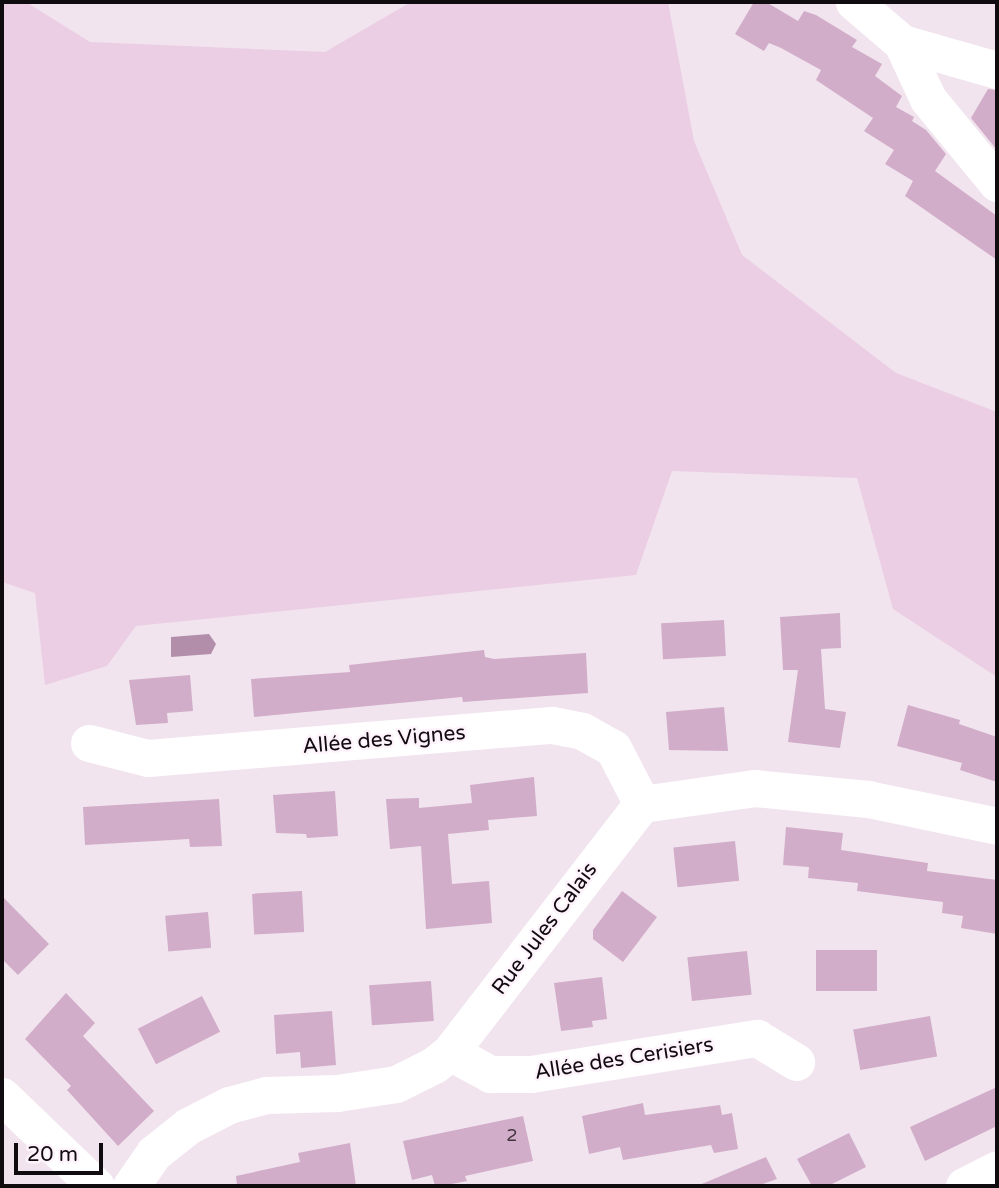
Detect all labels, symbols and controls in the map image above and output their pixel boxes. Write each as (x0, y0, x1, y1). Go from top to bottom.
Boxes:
street label: Allée des Vignes (301, 720, 467, 760)
street label: Rue Jules Calais (487, 858, 603, 1000)
street label: Allée des Cerisiers (533, 1032, 715, 1086)
house number: 2 (506, 1124, 518, 1146)
scale bar (18, 1128, 107, 1172)
text: 20 m (27, 1142, 78, 1167)

